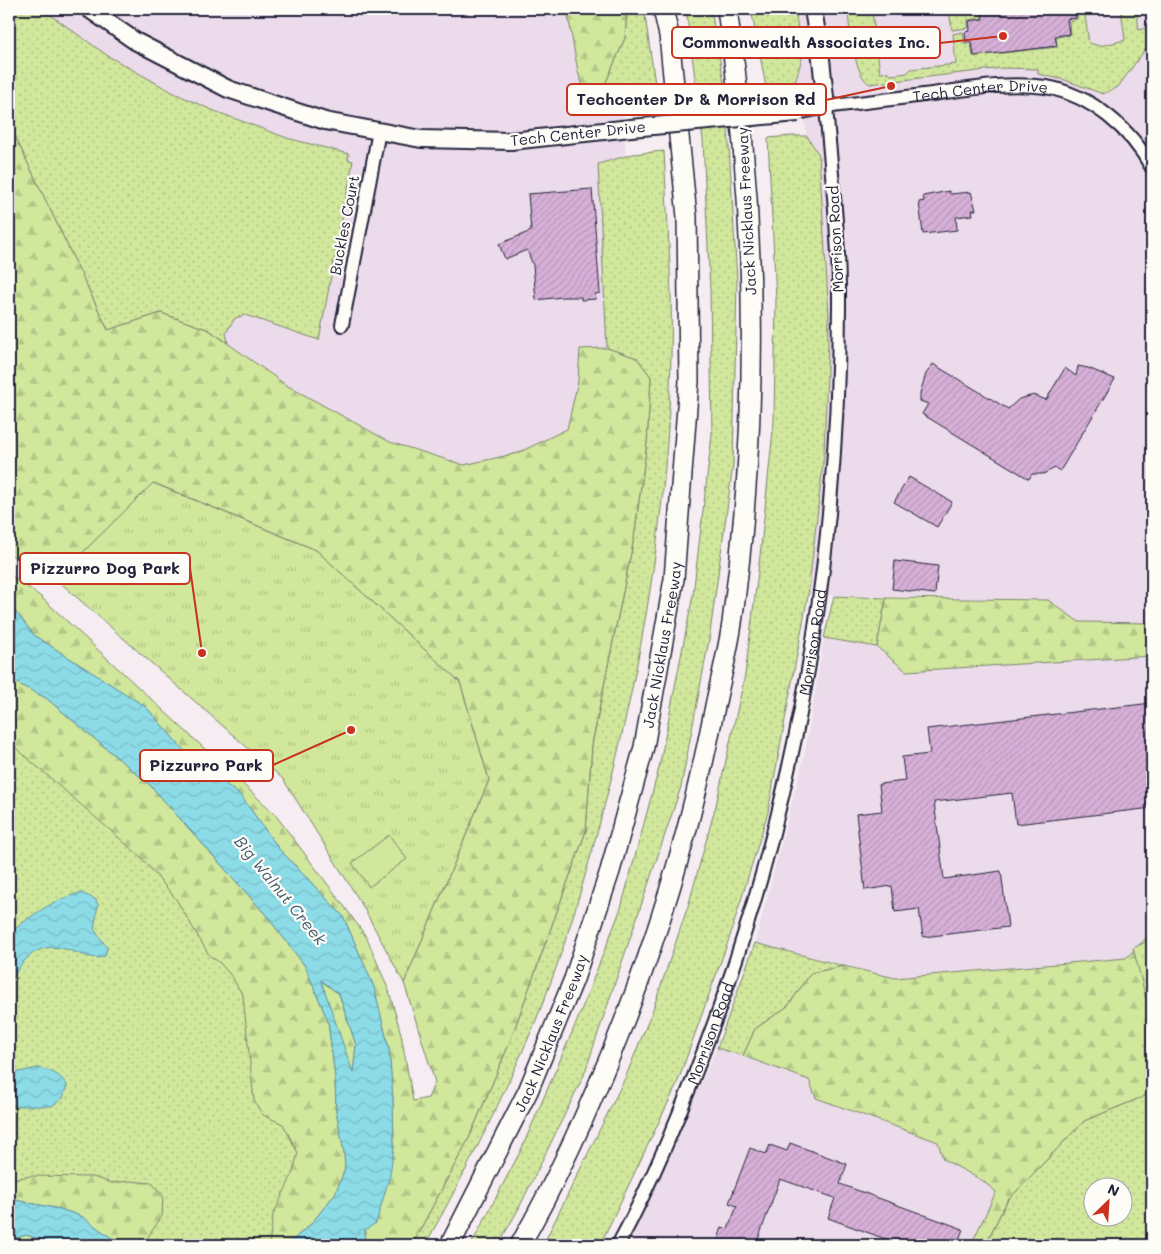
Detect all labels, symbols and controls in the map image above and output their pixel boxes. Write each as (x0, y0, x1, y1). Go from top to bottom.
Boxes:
callout: Commonwealth Associates Inc. (672, 27, 940, 58)
text: Commonwealth Associates Inc. (682, 31, 930, 52)
street label: Tech Center Drive (912, 75, 1049, 106)
callout: Techcenter Dr & Morrison Rd (567, 84, 826, 115)
text: Techcenter Dr & Morrison Rd (577, 88, 815, 109)
street label: Tech Center Drive (509, 116, 647, 150)
street label: Jack Nicklaus Freeway (732, 126, 760, 296)
street label: Buckles Court (325, 173, 363, 277)
street label: Morrison Road (822, 185, 848, 293)
callout: Pizzurro Dog Park (20, 553, 190, 584)
text: Pizzurro Dog Park (30, 557, 180, 578)
street label: Jack Nicklaus Freeway (638, 561, 685, 729)
street label: Morrison Road (794, 588, 830, 697)
callout: Pizzurro Park (140, 750, 273, 781)
text: Pizzurro Park (149, 754, 263, 775)
water label: Big Walnut Creek (230, 831, 332, 949)
street label: Jack Nicklaus Freeway (509, 951, 592, 1115)
street label: Morrison Road (682, 980, 738, 1087)
north arrow (1084, 1176, 1134, 1226)
text: N (1105, 1179, 1123, 1201)

